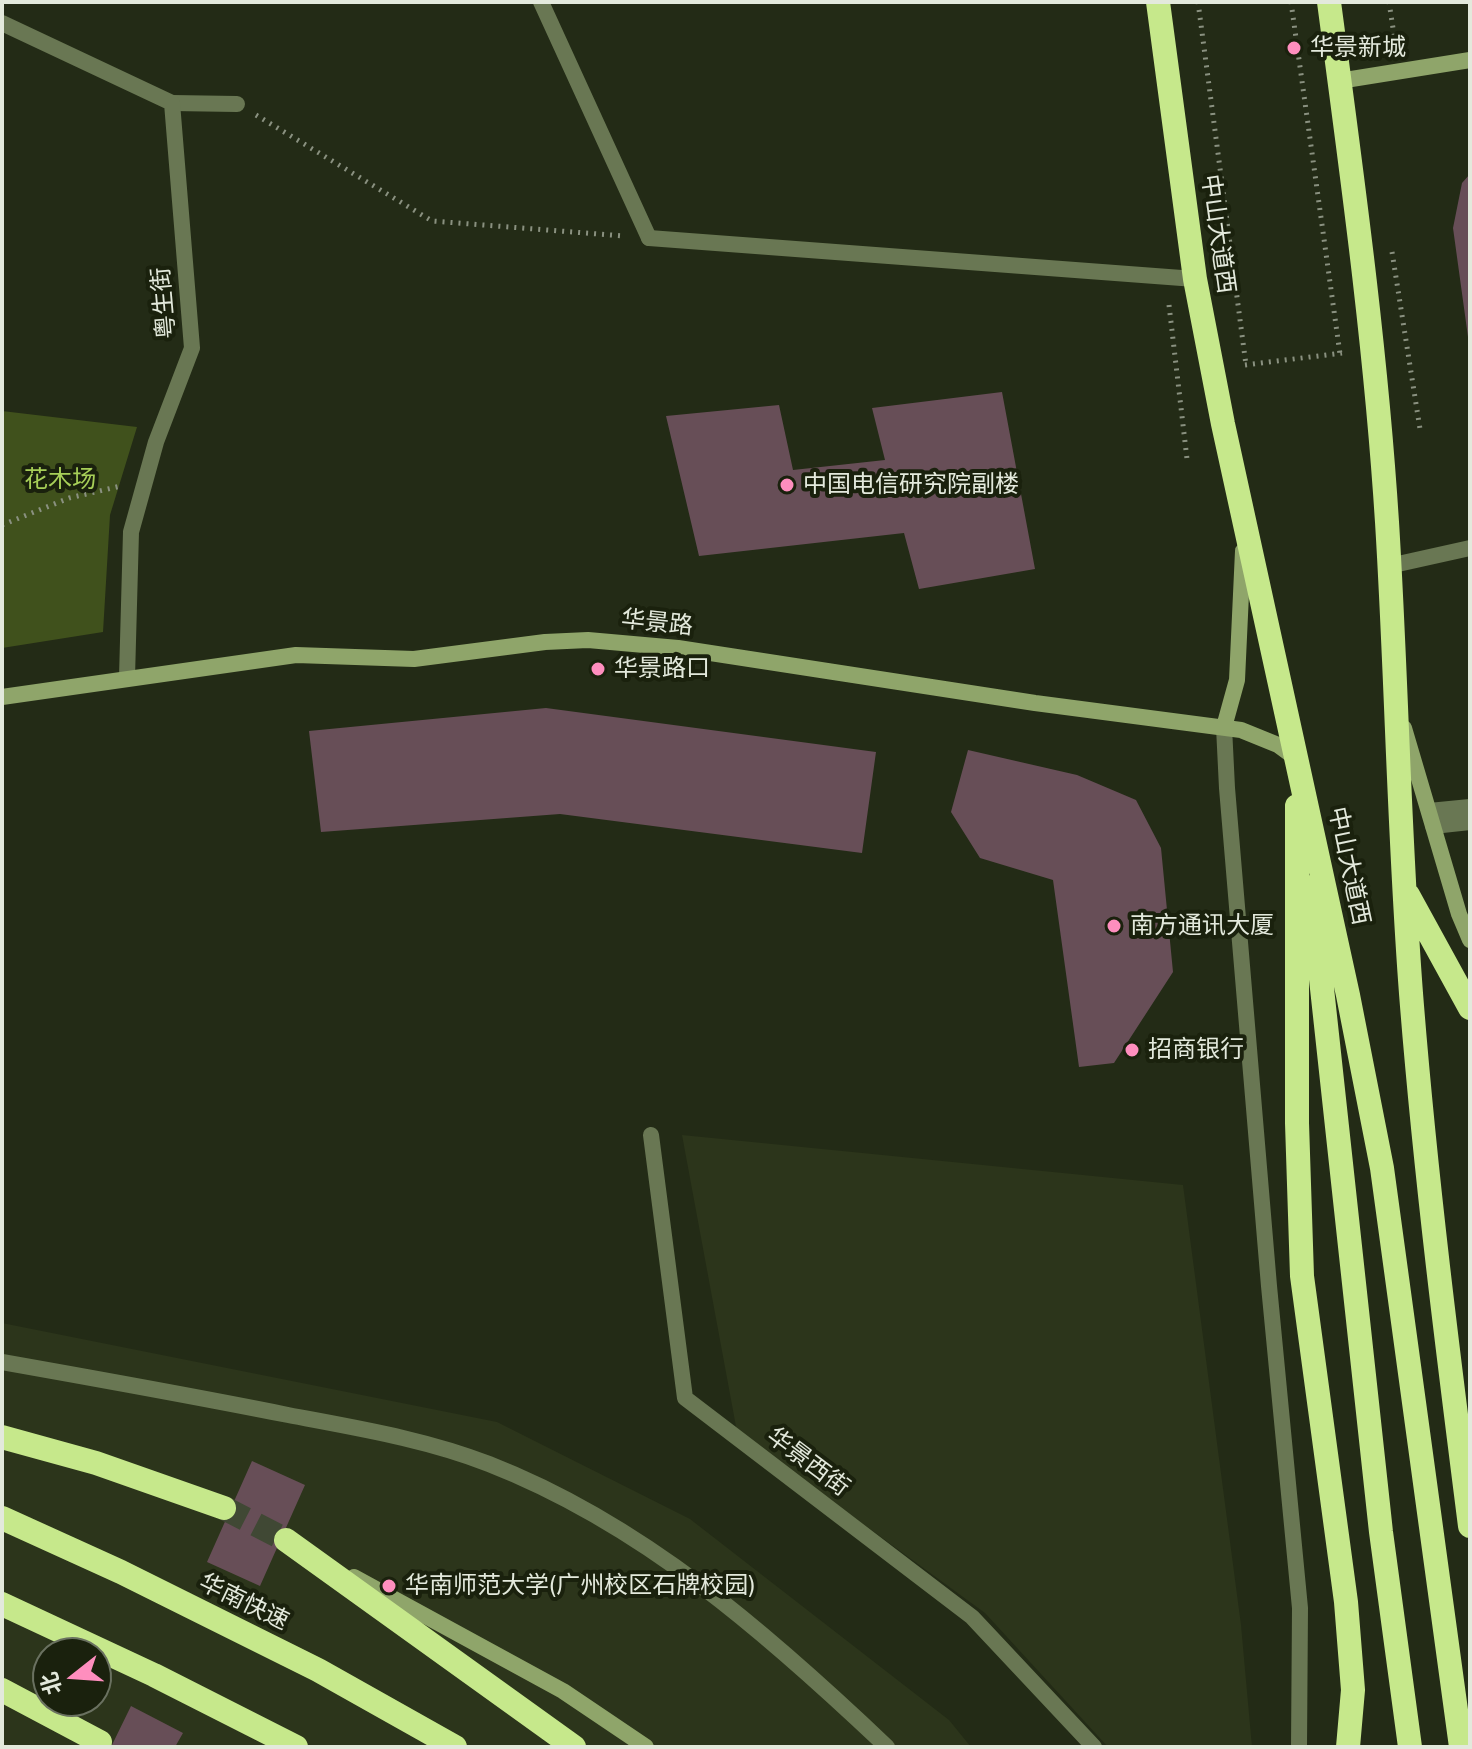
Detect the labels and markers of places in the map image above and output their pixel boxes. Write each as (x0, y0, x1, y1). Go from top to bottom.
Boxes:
place label: 华景新城 (1310, 34, 1406, 62)
marker: 华景新城 (1285, 39, 1303, 57)
place label: 中国电信研究院副楼 (803, 471, 1019, 499)
marker: 中国电信研究院副楼 (778, 476, 796, 494)
place label: 华景路口 (614, 655, 710, 683)
marker: 华景路口 (589, 660, 607, 678)
place label: 南方通讯大厦 (1130, 912, 1274, 940)
marker: 南方通讯大厦 (1105, 917, 1123, 935)
place label: 招商银行 (1148, 1036, 1244, 1064)
marker: 招商银行 (1123, 1041, 1141, 1059)
place label: 华南师范大学(广州校区石牌校园) (405, 1572, 756, 1600)
marker: 华南师范大学(广州校区石牌校园) (380, 1577, 398, 1595)

